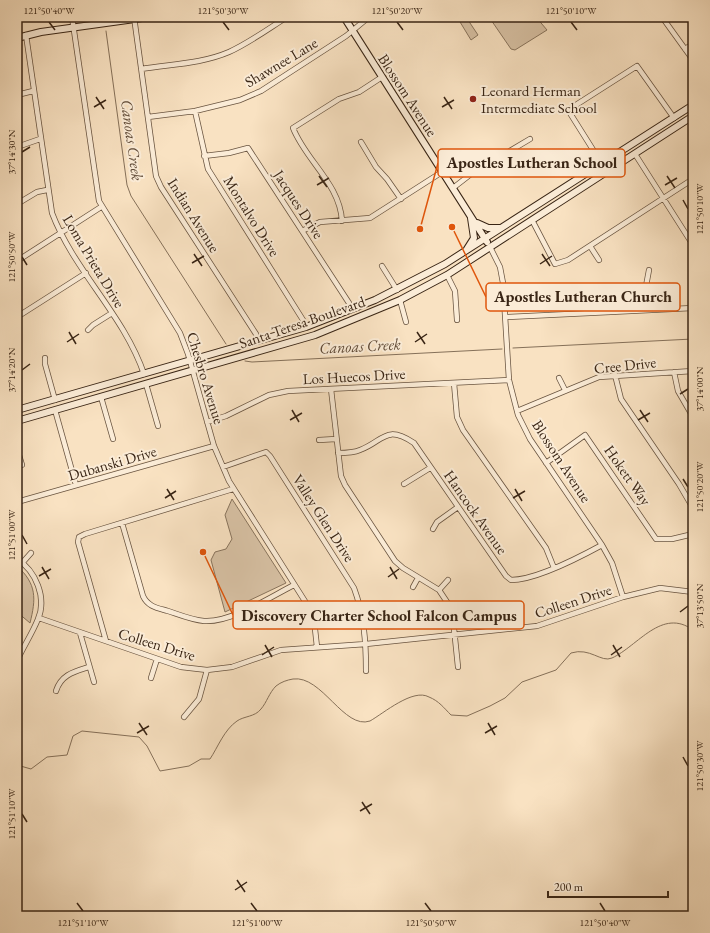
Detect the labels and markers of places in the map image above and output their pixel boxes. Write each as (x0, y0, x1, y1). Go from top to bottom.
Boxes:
place label: Leonard Herman Intermediate School (481, 81, 597, 117)
marker: Leonard Herman Intermediate School (468, 94, 478, 104)
callout: Apostles Lutheran School (438, 149, 625, 177)
callout: Apostles Lutheran Church (486, 283, 680, 311)
callout: Discovery Charter School Falcon Campus (233, 601, 524, 629)

